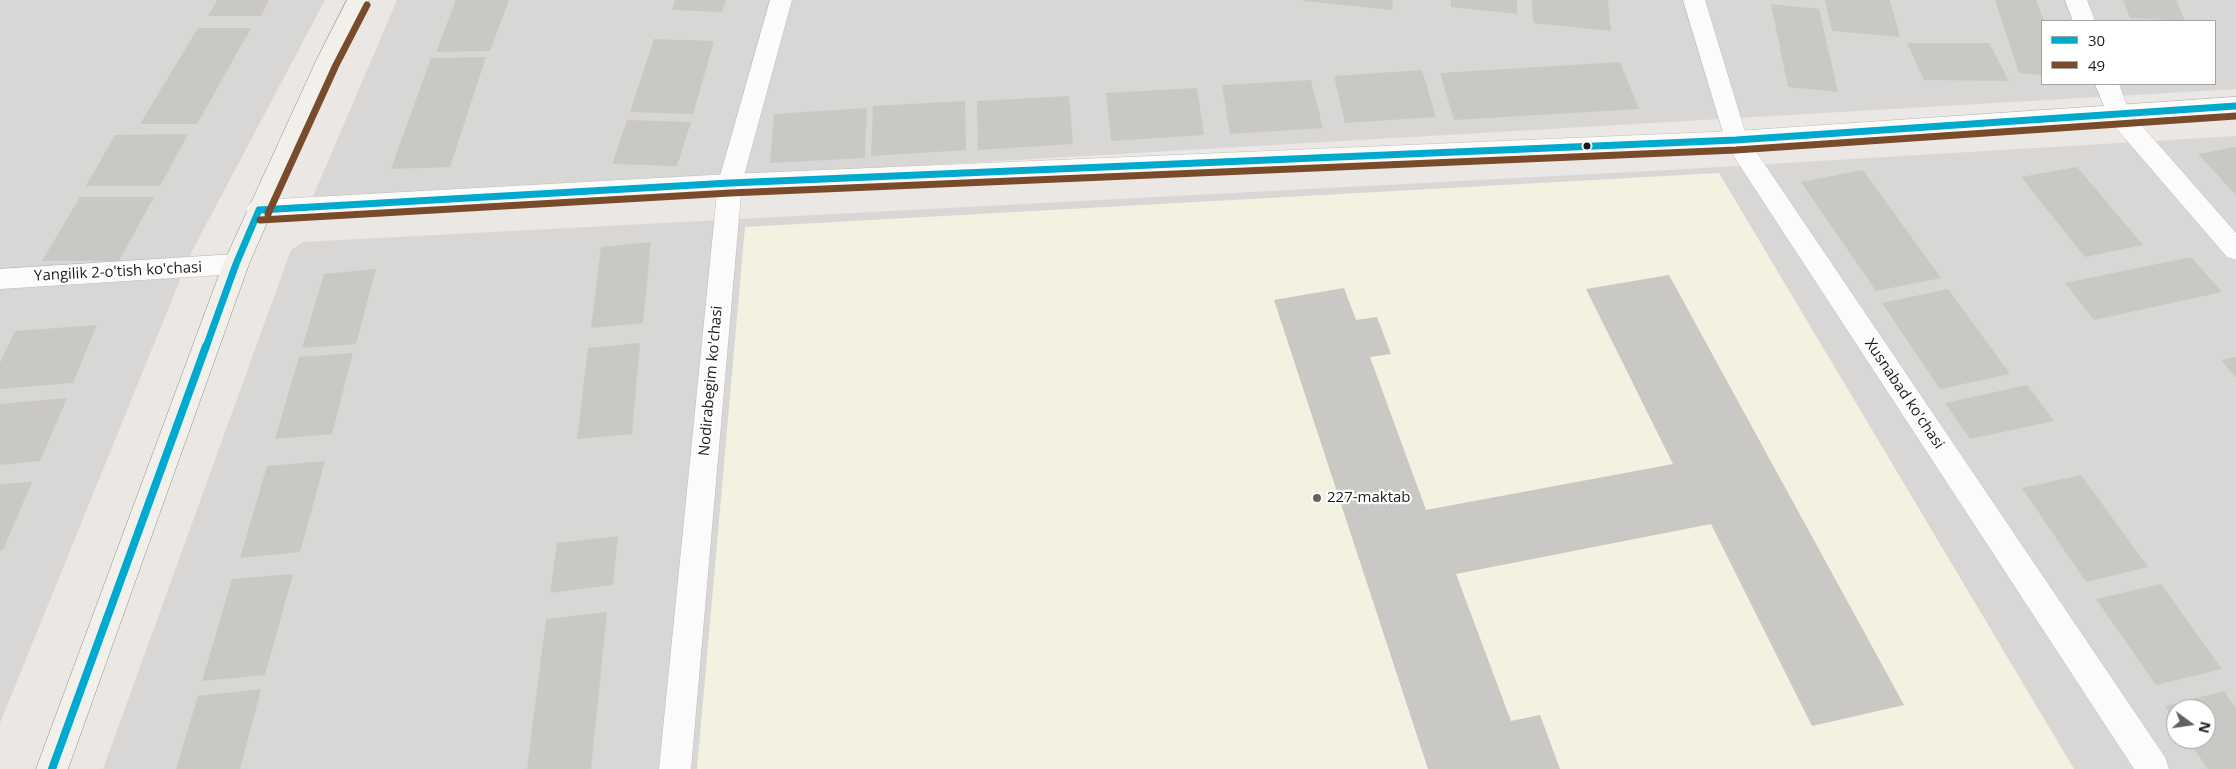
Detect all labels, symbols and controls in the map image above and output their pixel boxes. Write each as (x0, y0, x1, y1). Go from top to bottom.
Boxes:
legend (2041, 20, 2216, 85)
text: 30 (2088, 30, 2105, 50)
text: 49 (2088, 55, 2105, 75)
unlabelled marker (1582, 141, 1592, 151)
street label: Yangilik 2-o'tish ko'chasi (34, 259, 202, 285)
street label: Nodirabegim ko'chasi (695, 305, 727, 457)
street label: Xusnabad ko'chasi (1860, 336, 1948, 452)
place label: 227-maktab (1327, 489, 1411, 507)
marker: 227-maktab (1311, 492, 1323, 504)
north arrow (2166, 699, 2216, 749)
text: N (2194, 720, 2216, 735)

